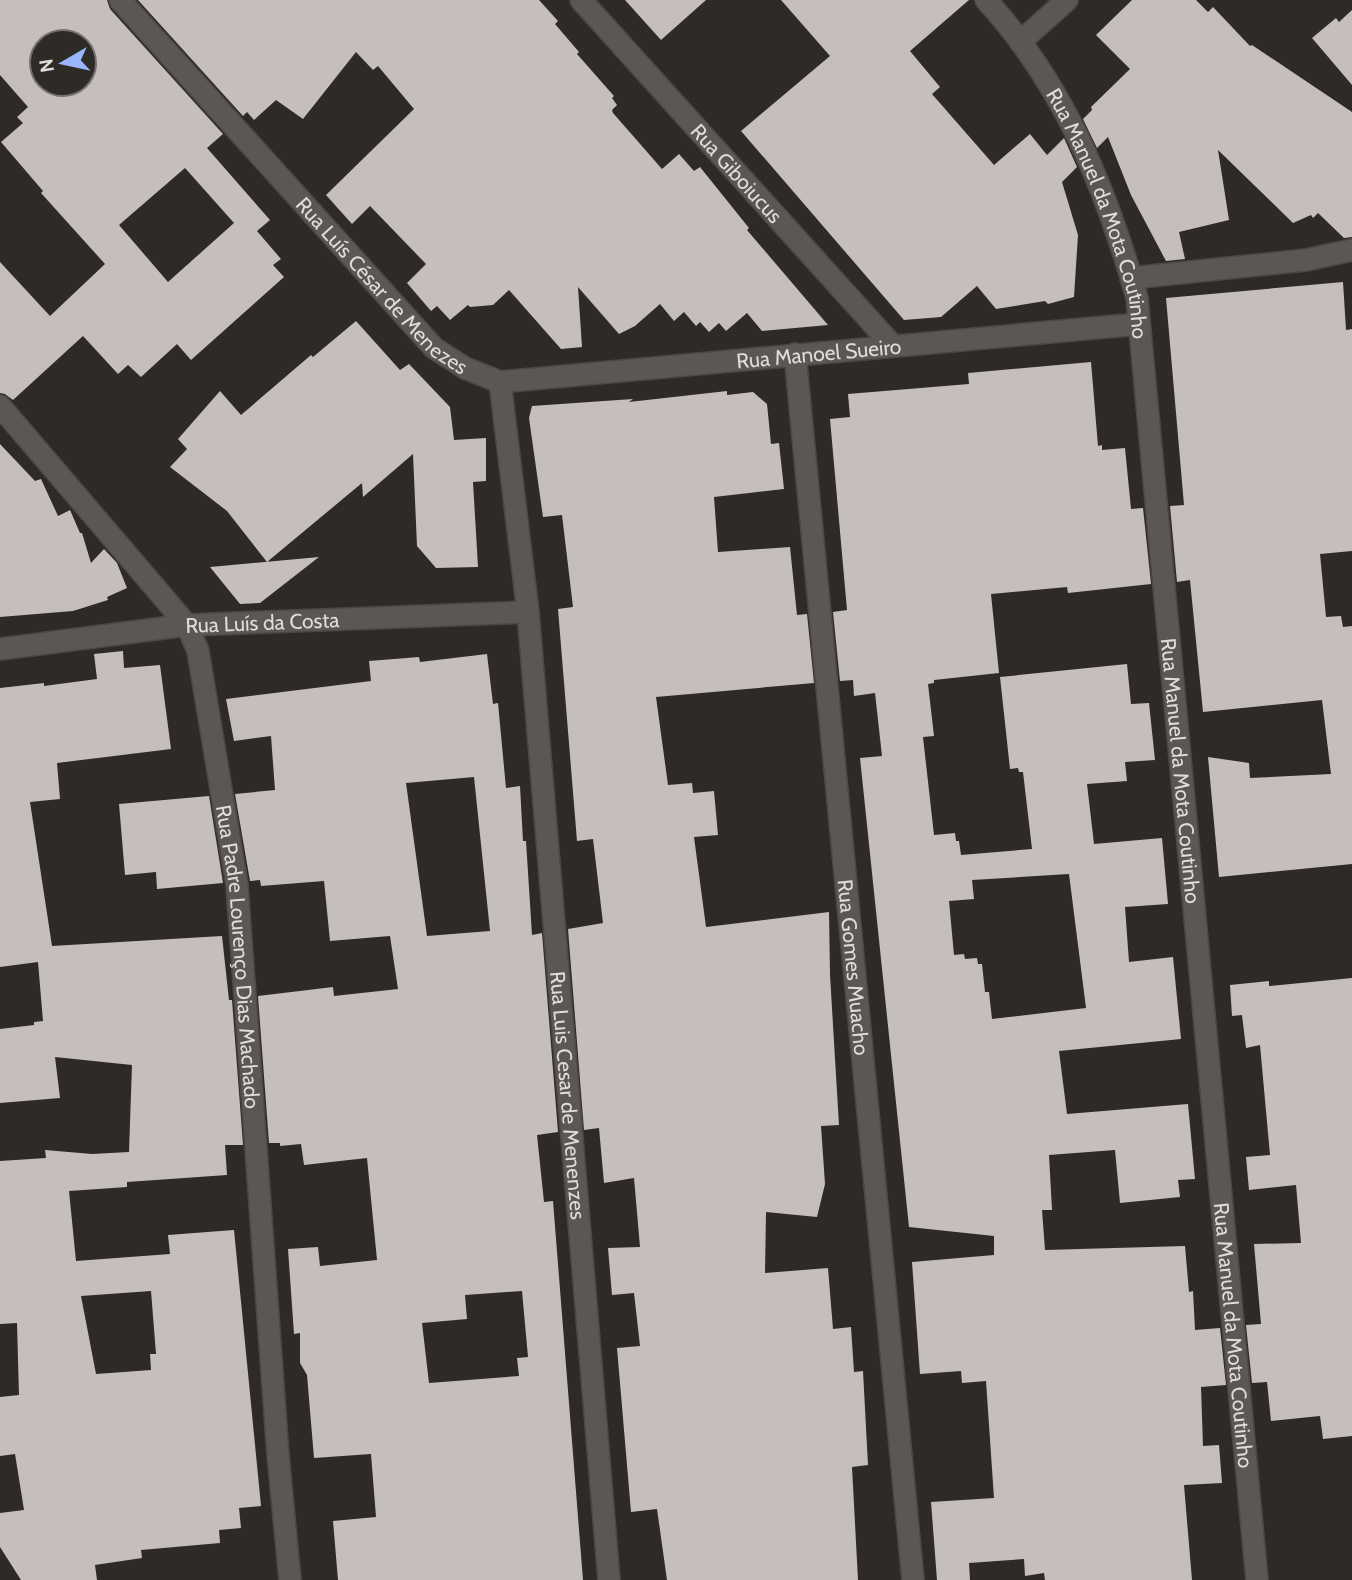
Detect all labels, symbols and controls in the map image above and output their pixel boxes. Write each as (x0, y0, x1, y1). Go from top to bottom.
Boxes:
north arrow (28, 28, 98, 98)
text: N (34, 57, 59, 74)
street label: Rua Manuel da Mota Coutinho (1042, 83, 1153, 340)
street label: Rua Giboiucus (686, 118, 788, 228)
street label: Rua Luís César de Menezes (291, 192, 473, 379)
street label: Rua Manoel Sueiro (735, 333, 902, 373)
street label: Rua Luís da Costa (185, 607, 340, 638)
street label: Rua Manuel da Mota Coutinho (1156, 637, 1206, 905)
street label: Rua Padre Lourenço Dias Machado (211, 803, 266, 1110)
street label: Rua Gomes Muacho (833, 878, 875, 1056)
street label: Rua Luis Cesar de Menenzes (546, 970, 591, 1221)
street label: Rua Manuel da Mota Coutinho (1209, 1201, 1259, 1469)

